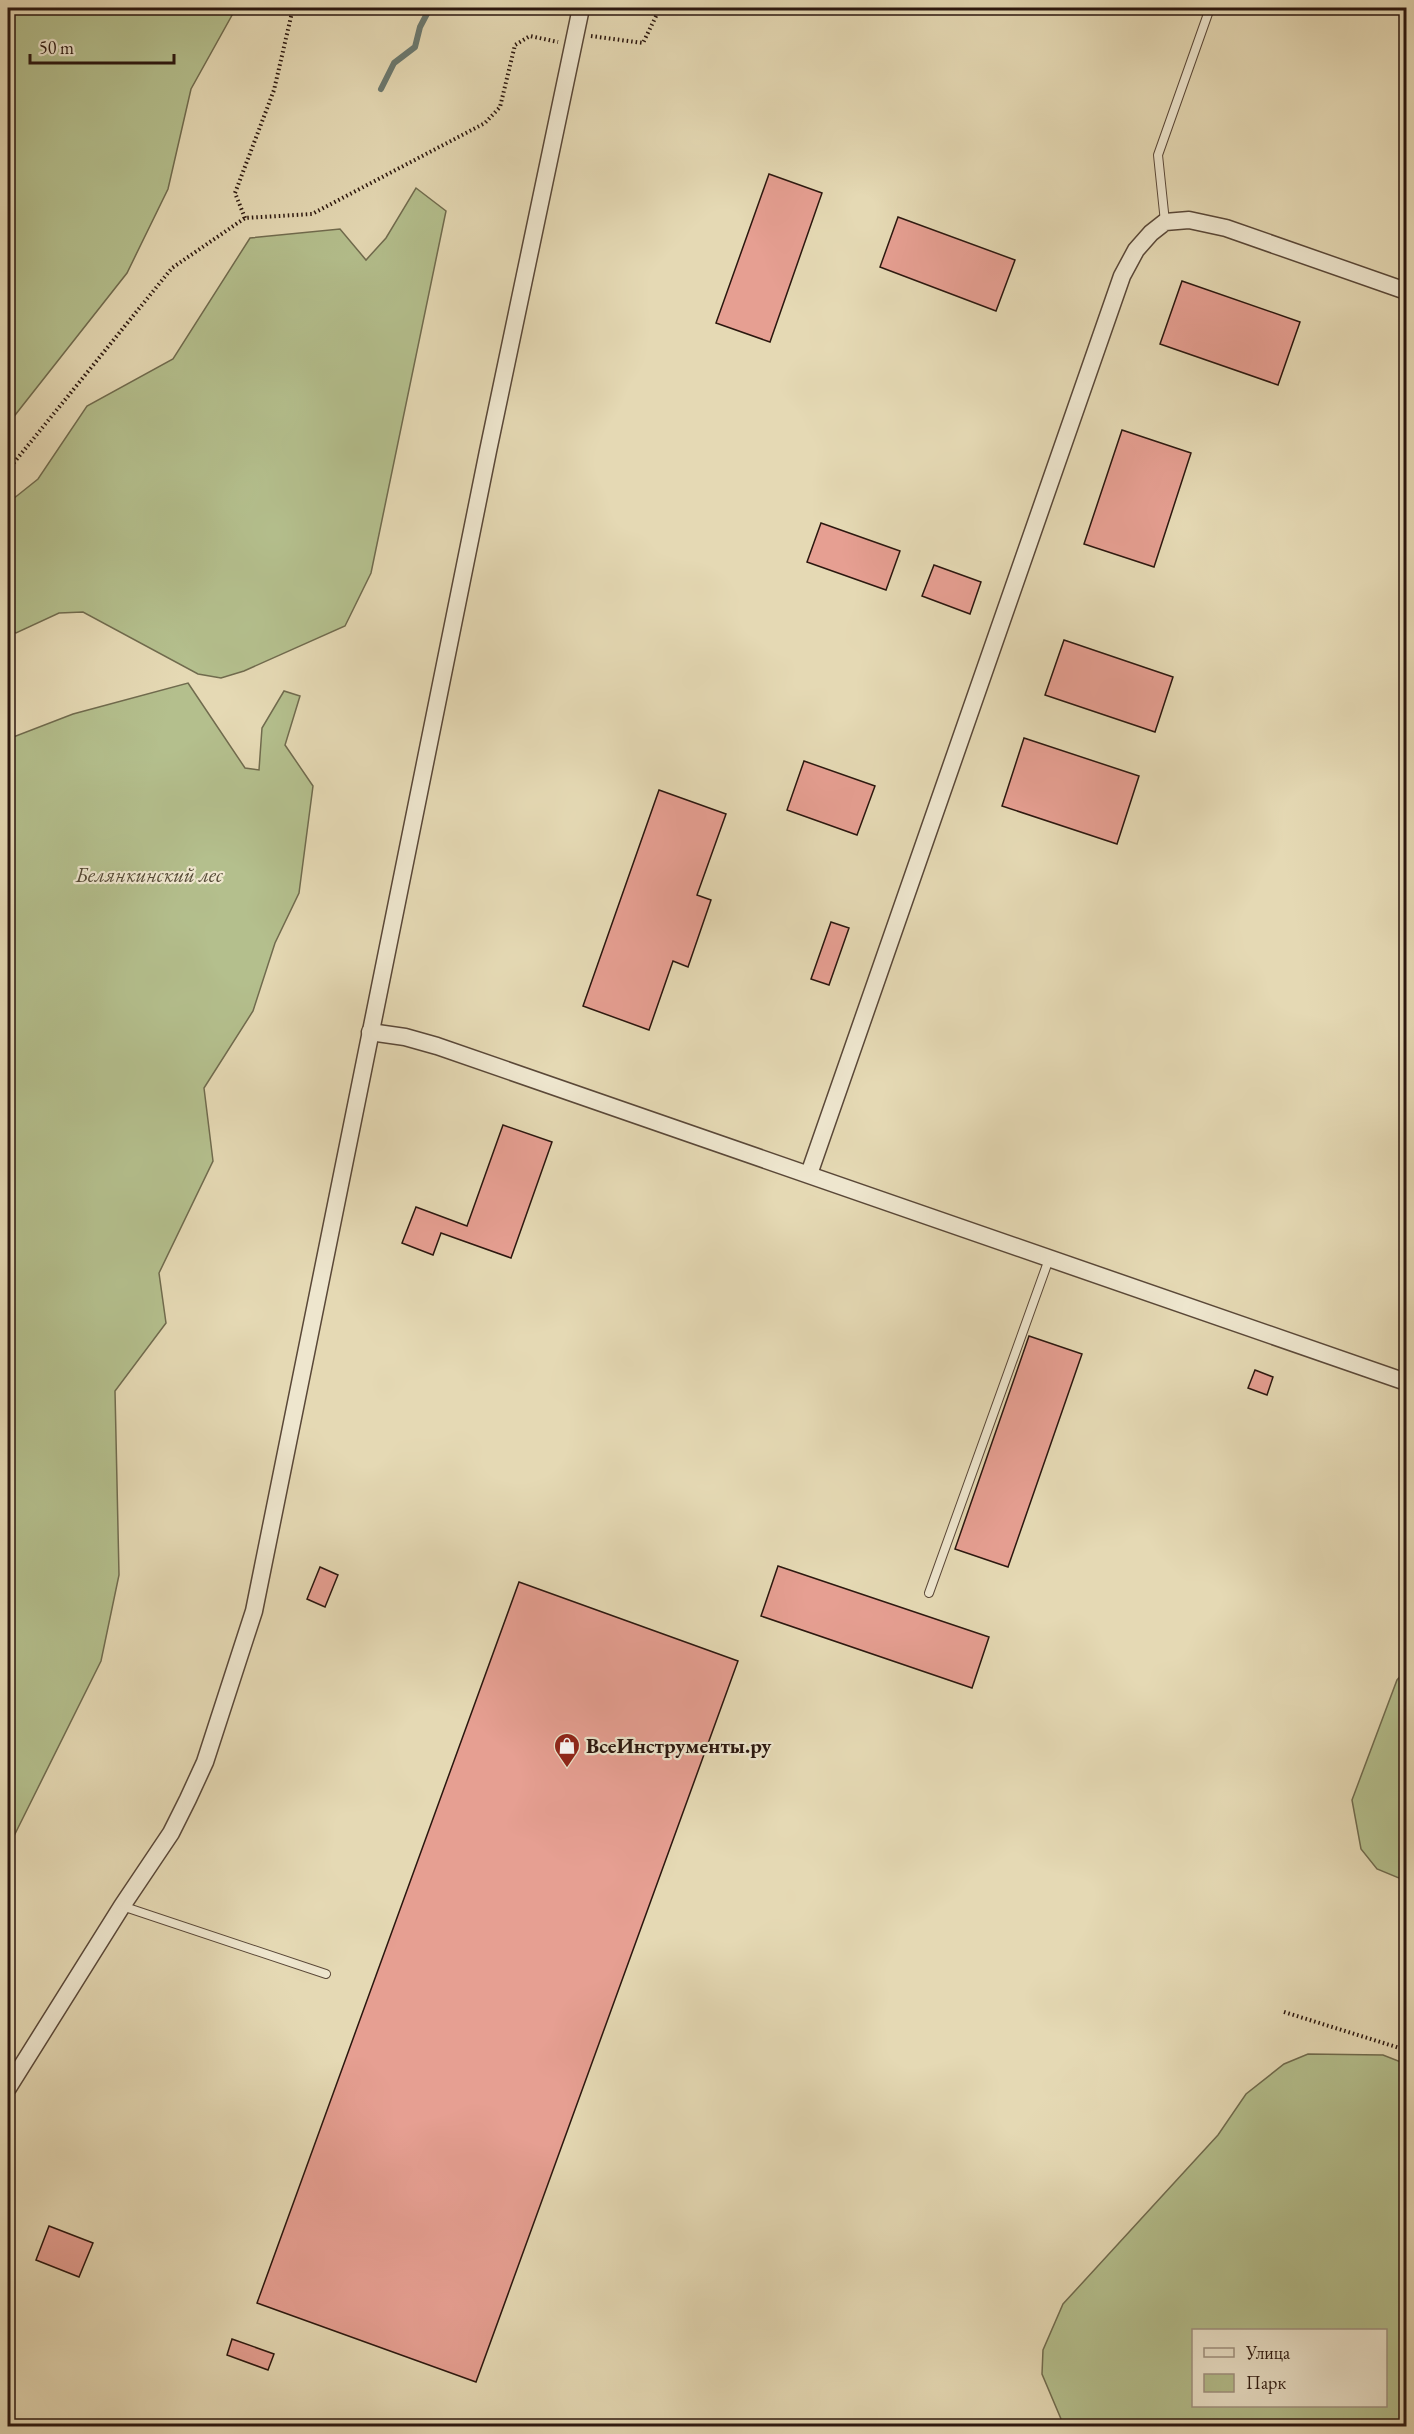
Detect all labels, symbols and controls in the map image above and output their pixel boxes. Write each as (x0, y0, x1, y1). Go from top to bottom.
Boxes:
scale bar (30, 27, 174, 65)
text: 50 m (39, 36, 74, 59)
park label: Белянкинский лес (74, 861, 223, 888)
shop icon: ВсеИнструменты.ру (552, 1731, 582, 1769)
place label: ВсеИнструменты.ру (586, 1732, 772, 1759)
legend (1192, 2329, 1387, 2407)
text: Улица (1245, 2341, 1291, 2364)
text: Парк (1246, 2371, 1286, 2394)

